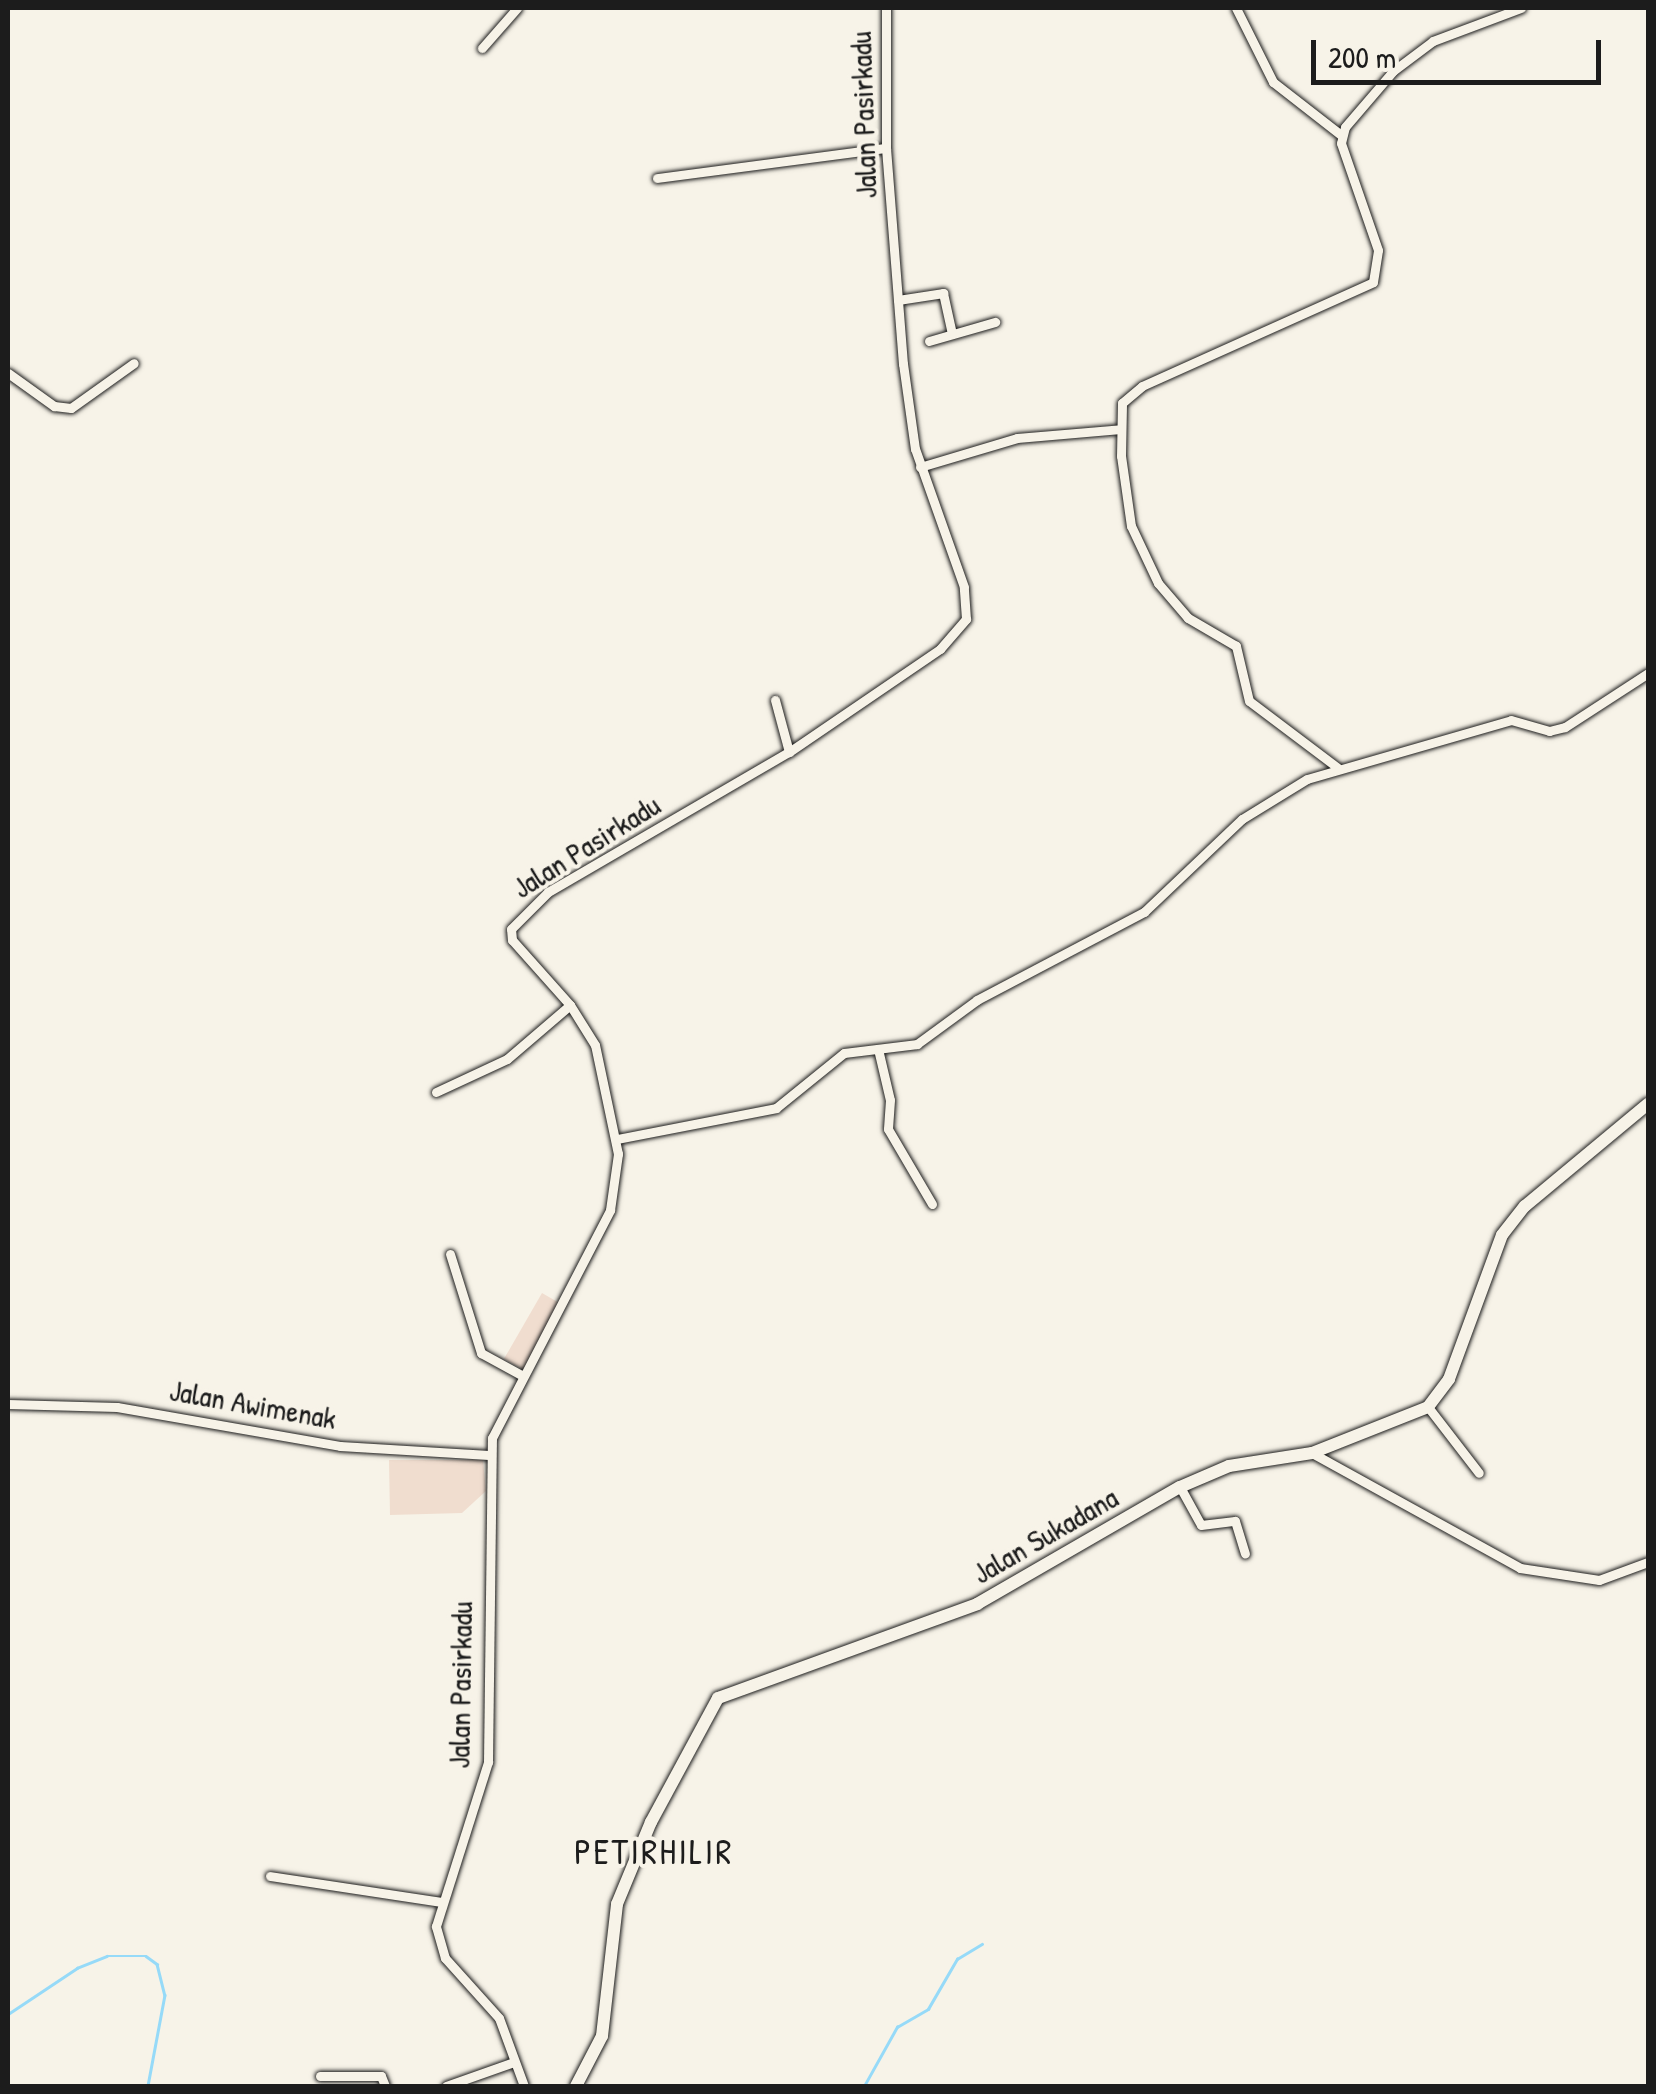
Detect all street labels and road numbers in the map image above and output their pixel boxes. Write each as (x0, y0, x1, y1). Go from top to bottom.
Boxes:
street label: Jalan Pasirkadu (842, 31, 884, 199)
street label: Jalan Pasirkadu (506, 786, 666, 906)
street label: Jalan Awimenak (167, 1372, 339, 1436)
street label: Jalan Sukadana (966, 1479, 1124, 1591)
street label: Jalan Pasirkadu (441, 1601, 479, 1769)

